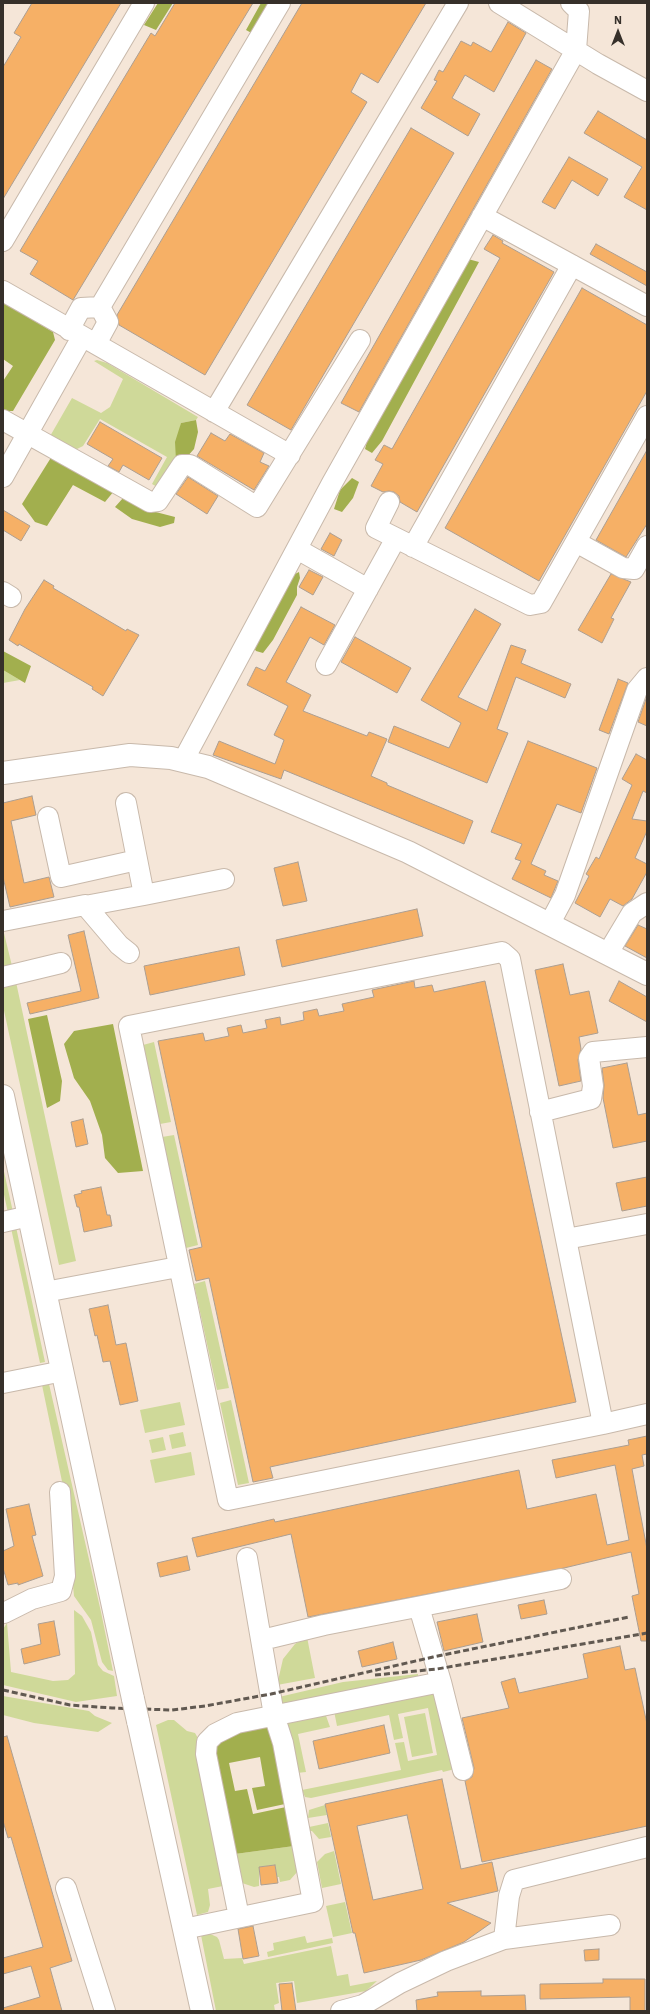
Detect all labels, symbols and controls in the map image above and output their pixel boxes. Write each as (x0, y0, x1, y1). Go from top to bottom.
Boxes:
north arrow (598, 12, 638, 52)
text: N (614, 13, 622, 27)

